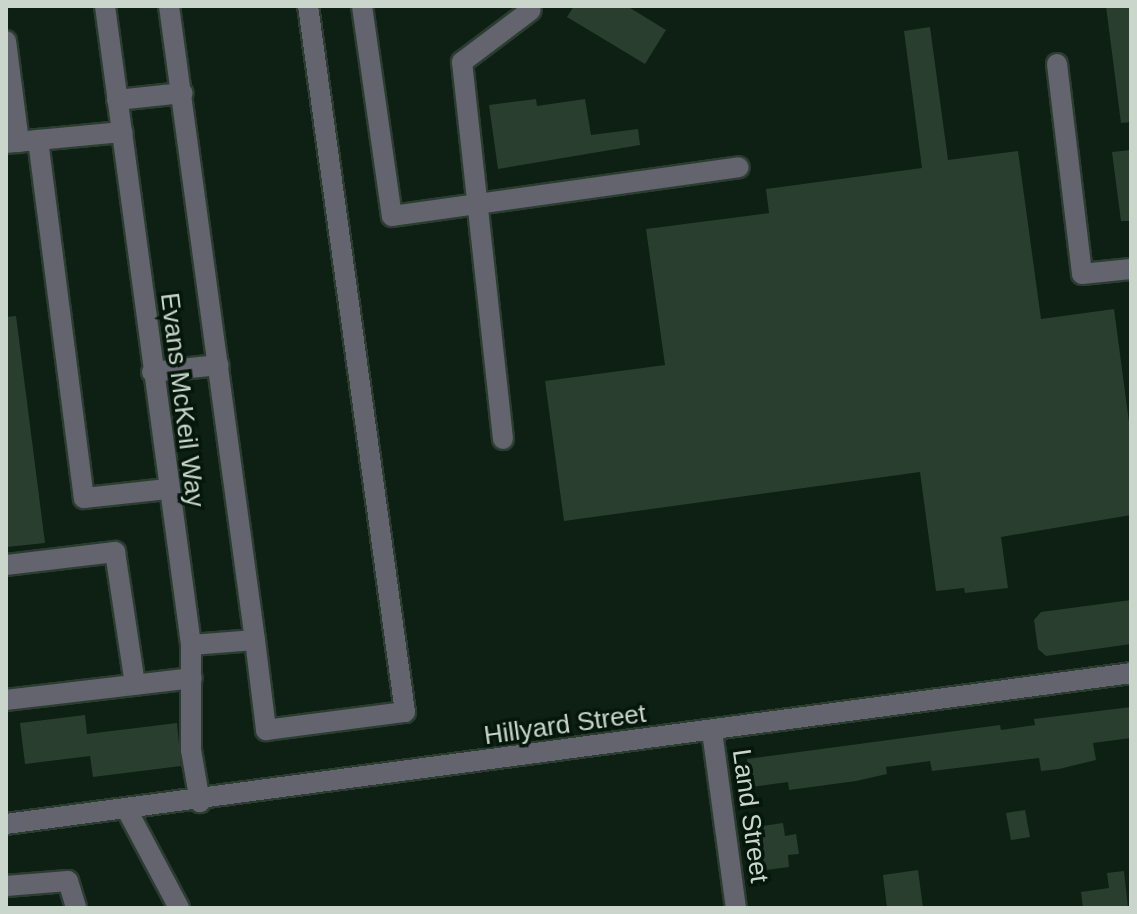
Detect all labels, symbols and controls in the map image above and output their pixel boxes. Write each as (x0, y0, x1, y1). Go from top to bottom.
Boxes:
street label: Evans McKeil Way (153, 291, 211, 509)
street label: Hillyard Street (482, 698, 648, 752)
street label: Land Street (725, 747, 775, 885)

